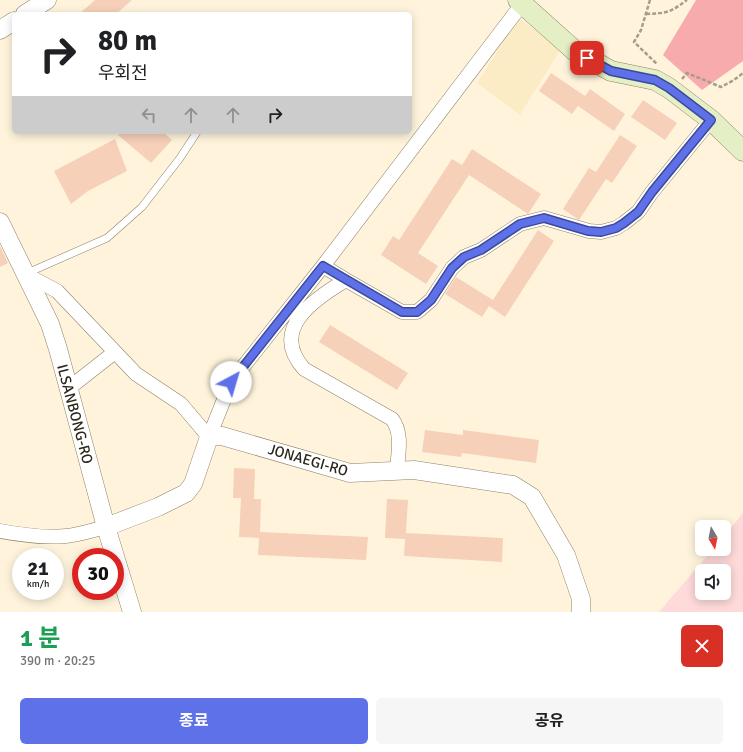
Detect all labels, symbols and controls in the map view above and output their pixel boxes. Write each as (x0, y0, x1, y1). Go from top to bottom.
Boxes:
text: 80 m (98, 24, 157, 58)
icon: right (32, 28, 84, 80)
pin (570, 41, 604, 75)
icon: arrive (576, 47, 598, 69)
text: 우회전 (98, 62, 148, 84)
icon: left (138, 104, 160, 126)
icon: ahead (180, 104, 202, 126)
icon: ahead (222, 104, 244, 126)
icon: right (264, 104, 286, 126)
position arrow (210, 361, 252, 403)
street label: ILSANBONG-RO (53, 362, 97, 466)
street label: JONAEGI-RO (266, 440, 350, 480)
north arrow (695, 520, 731, 556)
map controls (695, 520, 731, 600)
speed limit sign: 30 (72, 548, 124, 600)
text: 21 (27, 556, 49, 581)
button: sound (695, 564, 731, 600)
text: km/h (27, 578, 49, 590)
text: 1 분 (20, 623, 60, 653)
button: close (681, 625, 723, 667)
text: 390 m · 20:25 (20, 653, 96, 669)
button: 종료 (20, 698, 368, 744)
button: 공유 (376, 698, 723, 744)

